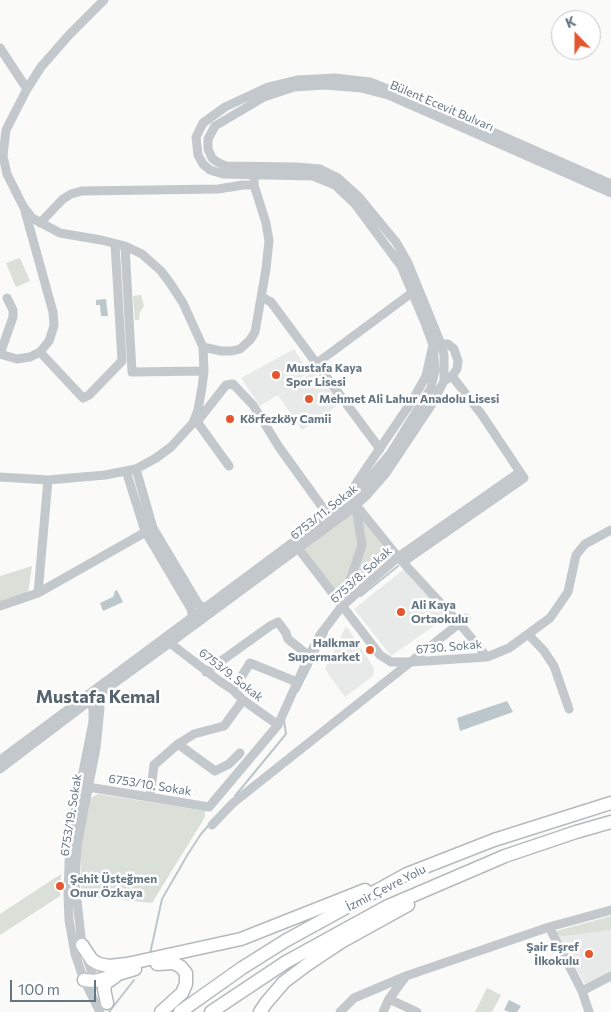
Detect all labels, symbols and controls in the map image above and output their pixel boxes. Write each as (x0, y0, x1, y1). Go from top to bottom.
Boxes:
north arrow (551, 10, 601, 60)
text: K (563, 12, 578, 31)
street label: Bülent Ecevit Bulvarı (388, 78, 496, 134)
place label: Mustafa Kaya Spor Lisesi (286, 361, 362, 389)
marker: Mustafa Kaya Spor Lisesi (270, 369, 282, 381)
place label: Mehmet Ali Lahur Anadolu Lisesi (319, 392, 499, 406)
marker: Mehmet Ali Lahur Anadolu Lisesi (303, 393, 315, 405)
place label: Körfezköy Camii (240, 412, 331, 426)
marker: Körfezköy Camii (224, 413, 236, 425)
street label: 6753/11. Sokak (288, 481, 360, 543)
street label: 6753/8. Sokak (327, 544, 395, 606)
place label: Ali Kaya Ortaokulu (411, 598, 468, 626)
marker: Ali Kaya Ortaokulu (395, 606, 407, 618)
place label: Halkmar Supermarket (288, 636, 360, 664)
street label: 6730. Sokak (415, 637, 483, 657)
marker: Halkmar Supermarket (364, 644, 376, 656)
street label: 6753/9. Sokak (196, 645, 266, 705)
district label: Mustafa Kemal (36, 686, 160, 708)
street label: 6753/10. Sokak (108, 771, 192, 799)
street label: 6753/19. Sokak (57, 773, 85, 857)
street label: İzmir Çevre Yolu (344, 862, 428, 914)
place label: Şehit Üsteğmen Onur Özkaya (70, 872, 157, 900)
marker: Şehit Üsteğmen Onur Özkaya (54, 880, 66, 892)
place label: Şair Eşref İlkokulu (526, 940, 579, 968)
marker: Şair Eşref İlkokulu (583, 948, 595, 960)
scale bar (12, 970, 99, 1002)
text: 100 m (18, 980, 60, 998)

